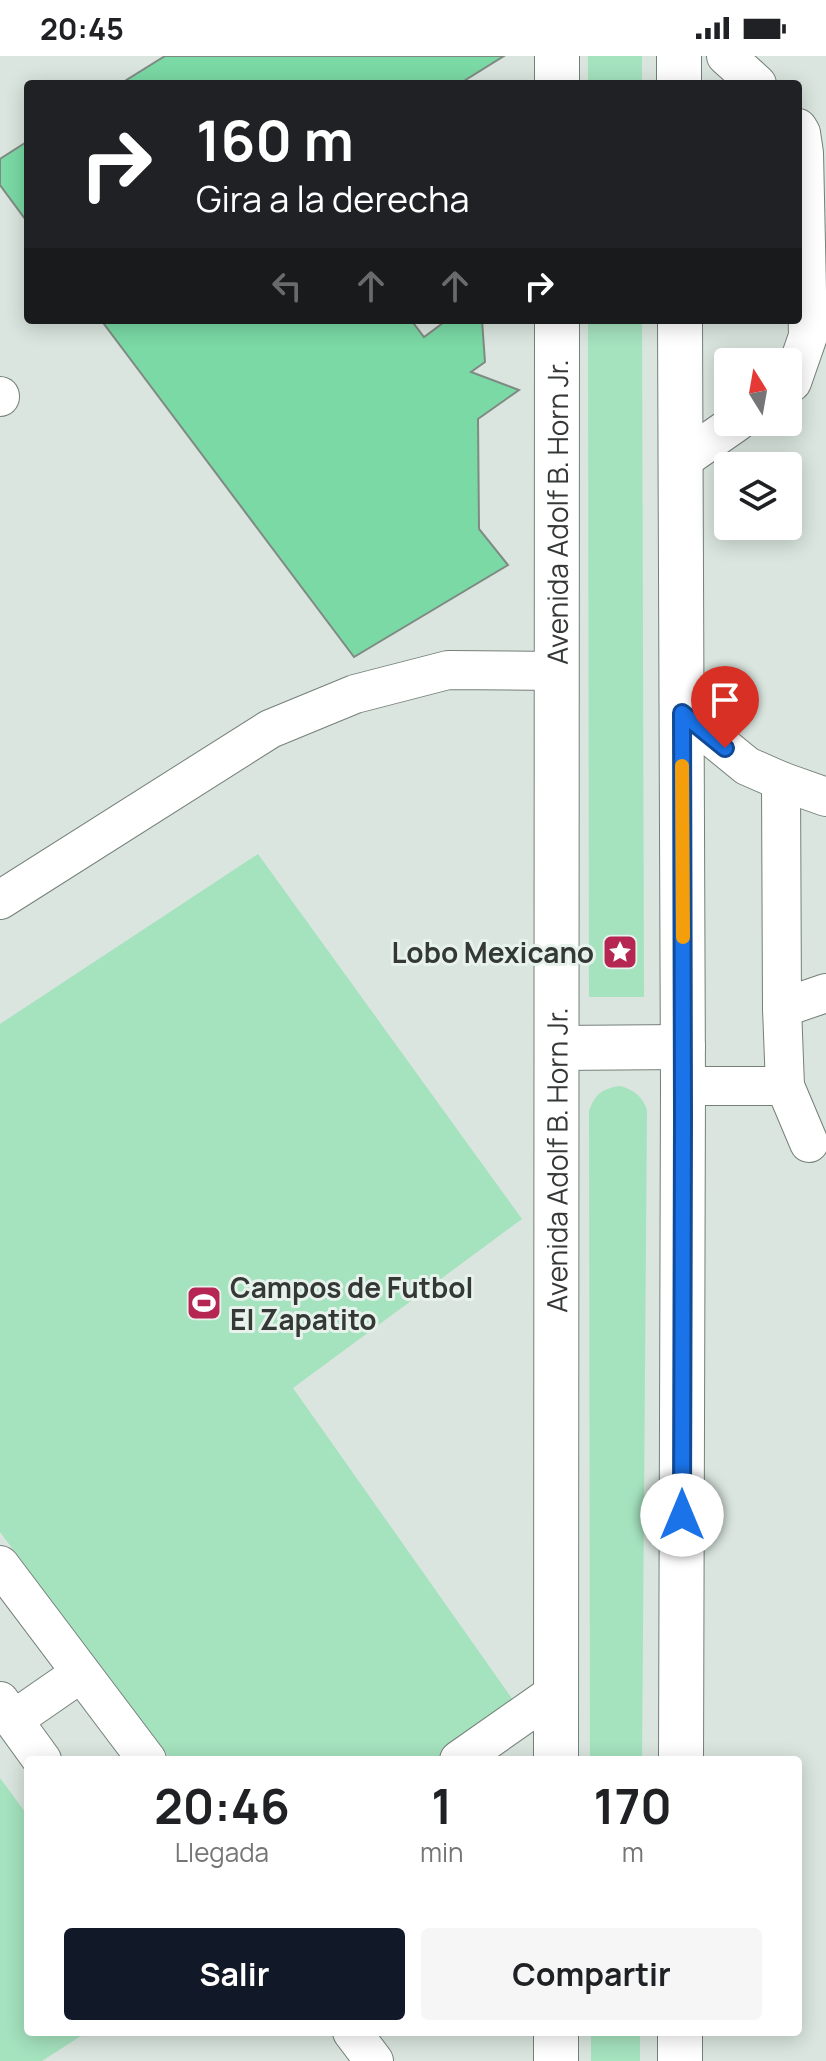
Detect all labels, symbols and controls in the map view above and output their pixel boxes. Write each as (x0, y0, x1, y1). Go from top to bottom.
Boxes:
text: 20:45 (40, 8, 124, 49)
text: 160 m (196, 101, 354, 178)
icon: right (64, 112, 168, 216)
text: Gira a la derecha (196, 174, 469, 223)
icon: left (265, 264, 309, 308)
icon: ahead (349, 264, 393, 308)
icon: ahead (433, 264, 477, 308)
icon: right (517, 264, 561, 308)
north arrow (714, 348, 802, 436)
map controls (714, 348, 802, 540)
street label: Avenida Adolf B. Horn Jr. (538, 359, 576, 665)
button: layers (714, 452, 802, 540)
pin (691, 666, 759, 748)
icon: arrive (703, 678, 747, 722)
place label: Lobo Mexicano (391, 933, 594, 971)
place icon: Lobo Mexicano (601, 933, 639, 971)
street label: Avenida Adolf B. Horn Jr. (537, 1007, 576, 1313)
place label: Campos de Futbol El Zapatito (230, 1268, 473, 1338)
sports icon: Campos de Futbol El Zapatito (185, 1284, 223, 1322)
position arrow (640, 1473, 724, 1557)
text: 20:46 (154, 1773, 290, 1838)
text: 1 (431, 1773, 452, 1838)
text: 170 (594, 1773, 672, 1838)
text: Llegada (175, 1834, 269, 1870)
text: min (420, 1834, 463, 1870)
text: m (622, 1834, 644, 1870)
button: Salir (64, 1928, 405, 2020)
button: Compartir (421, 1928, 762, 2020)

